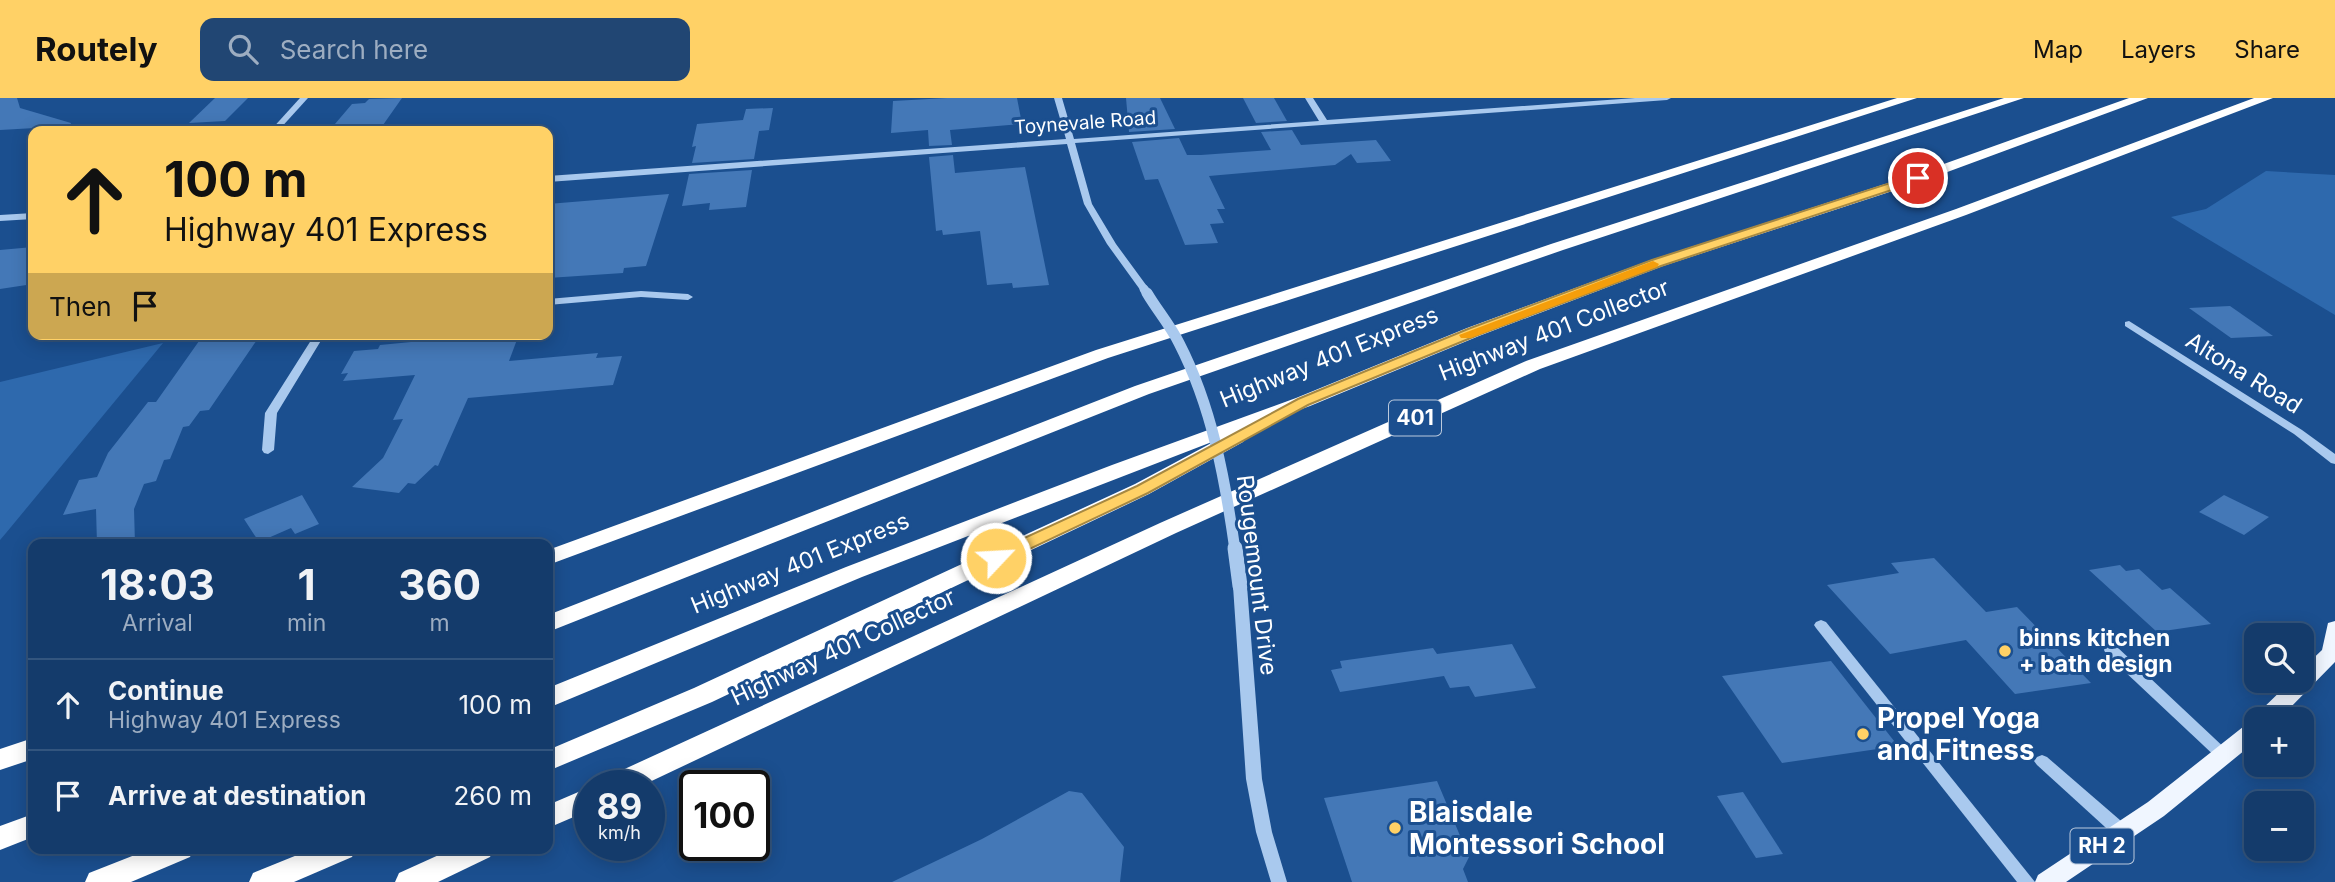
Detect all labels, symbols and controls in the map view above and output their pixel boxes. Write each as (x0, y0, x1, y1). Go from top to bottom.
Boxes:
search box (200, 18, 690, 81)
text: Routely (35, 29, 158, 69)
icon: search (224, 30, 262, 68)
text: Search here (280, 34, 428, 65)
text: Map (2033, 35, 2083, 64)
text: Layers (2121, 35, 2196, 64)
text: Share (2234, 35, 2300, 64)
street label: Toynevale Road (1013, 106, 1157, 139)
pin (1888, 148, 1948, 208)
text: 100 m (164, 150, 308, 209)
icon: ahead (49, 154, 140, 245)
icon: arrive (1899, 159, 1937, 197)
text: Highway 401 Express (164, 210, 488, 249)
street label: Highway 401 Collector (1435, 273, 1673, 387)
icon: arrive (126, 287, 164, 325)
text: Then (49, 291, 112, 322)
street label: Highway 401 Express (1216, 300, 1442, 414)
street label: Altona Road (2181, 326, 2307, 420)
road number: 401 (1389, 400, 1441, 436)
street label: Rougemount Drive (1231, 473, 1283, 677)
street label: Highway 401 Express (687, 506, 913, 620)
position arrow (959, 521, 1033, 595)
text: 18:03 (100, 559, 215, 610)
text: 1 (298, 559, 316, 610)
text: 360 (398, 559, 481, 610)
street label: Highway 401 Collector (726, 583, 960, 711)
text: Arrival (122, 609, 193, 637)
text: min (287, 609, 326, 637)
text: m (430, 609, 450, 637)
map controls (2244, 623, 2314, 861)
button: search (2244, 623, 2314, 693)
place label: binns kitchen + bath design (2019, 624, 2173, 678)
marker: binns kitchen + bath design (1997, 643, 2013, 659)
text: Continue (108, 675, 224, 706)
icon: ahead (49, 686, 87, 724)
text: 100 m (459, 689, 532, 720)
place label: Propel Yoga and Fitness (1877, 701, 2040, 767)
text: Highway 401 Express (108, 706, 341, 734)
button: + (2244, 707, 2314, 777)
marker: Propel Yoga and Fitness (1855, 726, 1871, 742)
speed limit sign: 100 (679, 770, 770, 861)
icon: arrive (49, 777, 87, 815)
text: Arrive at destination (108, 780, 367, 811)
text: 260 m (454, 780, 532, 811)
text: 89 (597, 785, 642, 827)
button: − (2244, 791, 2314, 861)
place label: Blaisdale Montessori School (1409, 795, 1665, 861)
marker: Blaisdale Montessori School (1387, 820, 1403, 836)
text: km/h (598, 822, 641, 843)
road number: RH 2 (2070, 828, 2134, 864)

